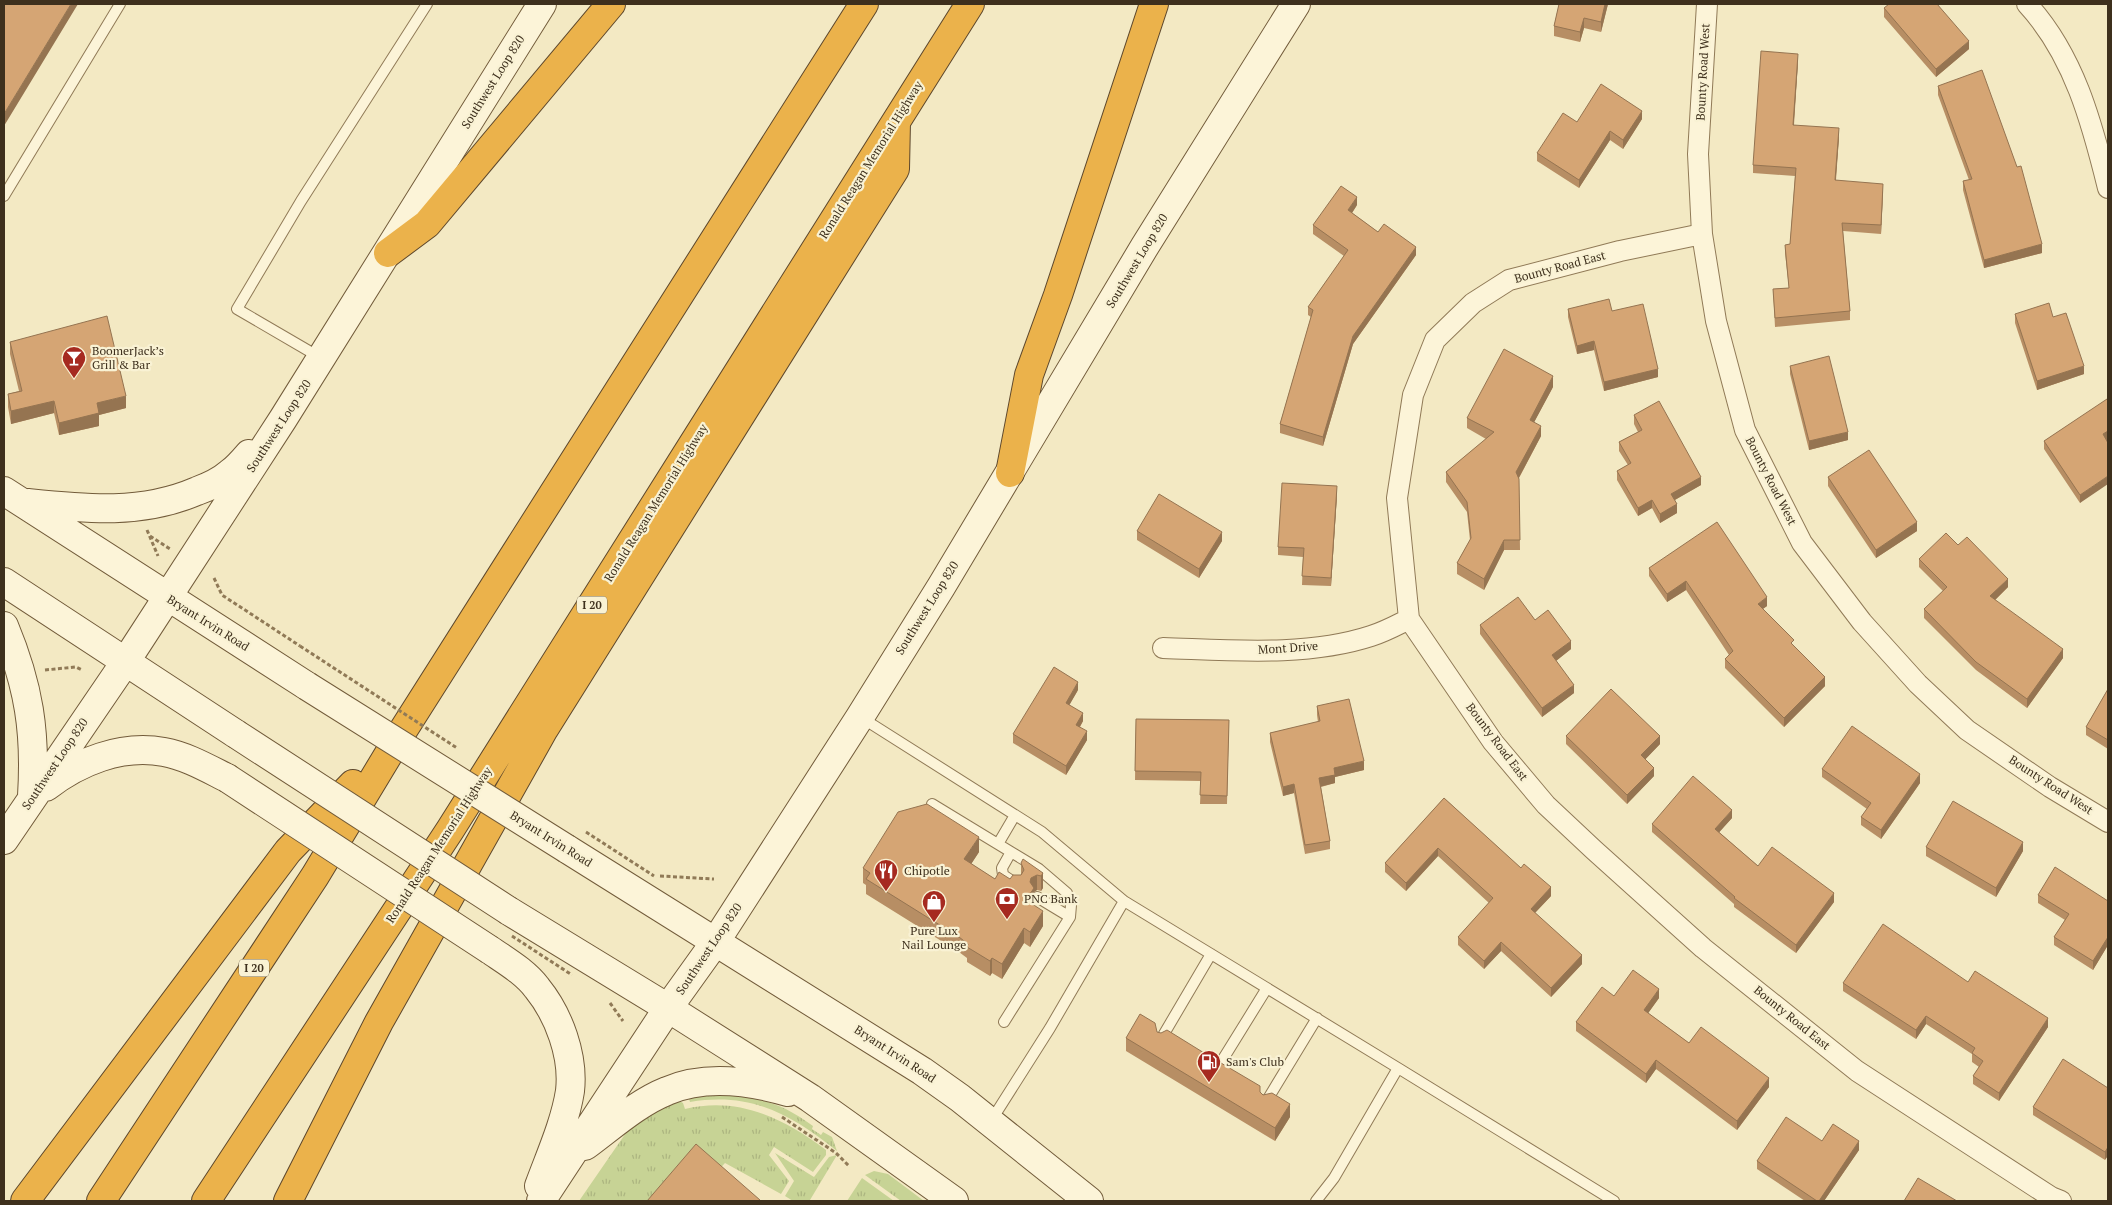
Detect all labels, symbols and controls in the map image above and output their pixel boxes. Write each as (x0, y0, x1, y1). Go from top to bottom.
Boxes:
street label: Bounty Road West (1692, 22, 1713, 121)
street label: Southwest Loop 820 (458, 32, 527, 131)
street label: Ronald Reagan Memorial Highway (816, 77, 926, 241)
street label: Southwest Loop 820 (1102, 211, 1171, 311)
street label: Bounty Road East (1513, 247, 1608, 286)
place label: BoomerJack’s Grill & Bar (92, 343, 164, 372)
bar icon: BoomerJack’s Grill & Bar (61, 345, 87, 379)
street label: Southwest Loop 820 (243, 377, 314, 475)
street label: Ronald Reagan Memorial Highway (601, 420, 711, 584)
street label: Bounty Road West (1743, 434, 1800, 528)
street label: Southwest Loop 820 (892, 558, 961, 657)
street label: Bryant Irvin Road (164, 591, 253, 654)
road number: I 20 (577, 596, 607, 614)
street label: Mont Drive (1257, 638, 1319, 657)
street label: Bounty Road East (1463, 700, 1532, 784)
street label: Southwest Loop 820 (18, 715, 91, 812)
street label: Bounty Road West (2006, 752, 2097, 818)
street label: Ronald Reagan Memorial Highway (382, 763, 495, 926)
street label: Bryant Irvin Road (507, 807, 596, 870)
restaurant icon: Chipotle (873, 858, 899, 892)
place label: Chipotle (904, 863, 950, 878)
bank icon: PNC Bank (994, 886, 1020, 920)
shop icon: Pure Lux Nail Lounge (921, 889, 947, 923)
place label: PNC Bank (1024, 891, 1078, 906)
street label: Southwest Loop 820 (672, 900, 745, 997)
place label: Pure Lux Nail Lounge (902, 923, 966, 952)
road number: I 20 (239, 960, 269, 976)
street label: Bounty Road East (1751, 982, 1834, 1053)
street label: Bryant Irvin Road (852, 1022, 939, 1086)
fuel station icon: Sam's Club (1196, 1049, 1222, 1083)
place label: Sam's Club (1226, 1054, 1285, 1069)

